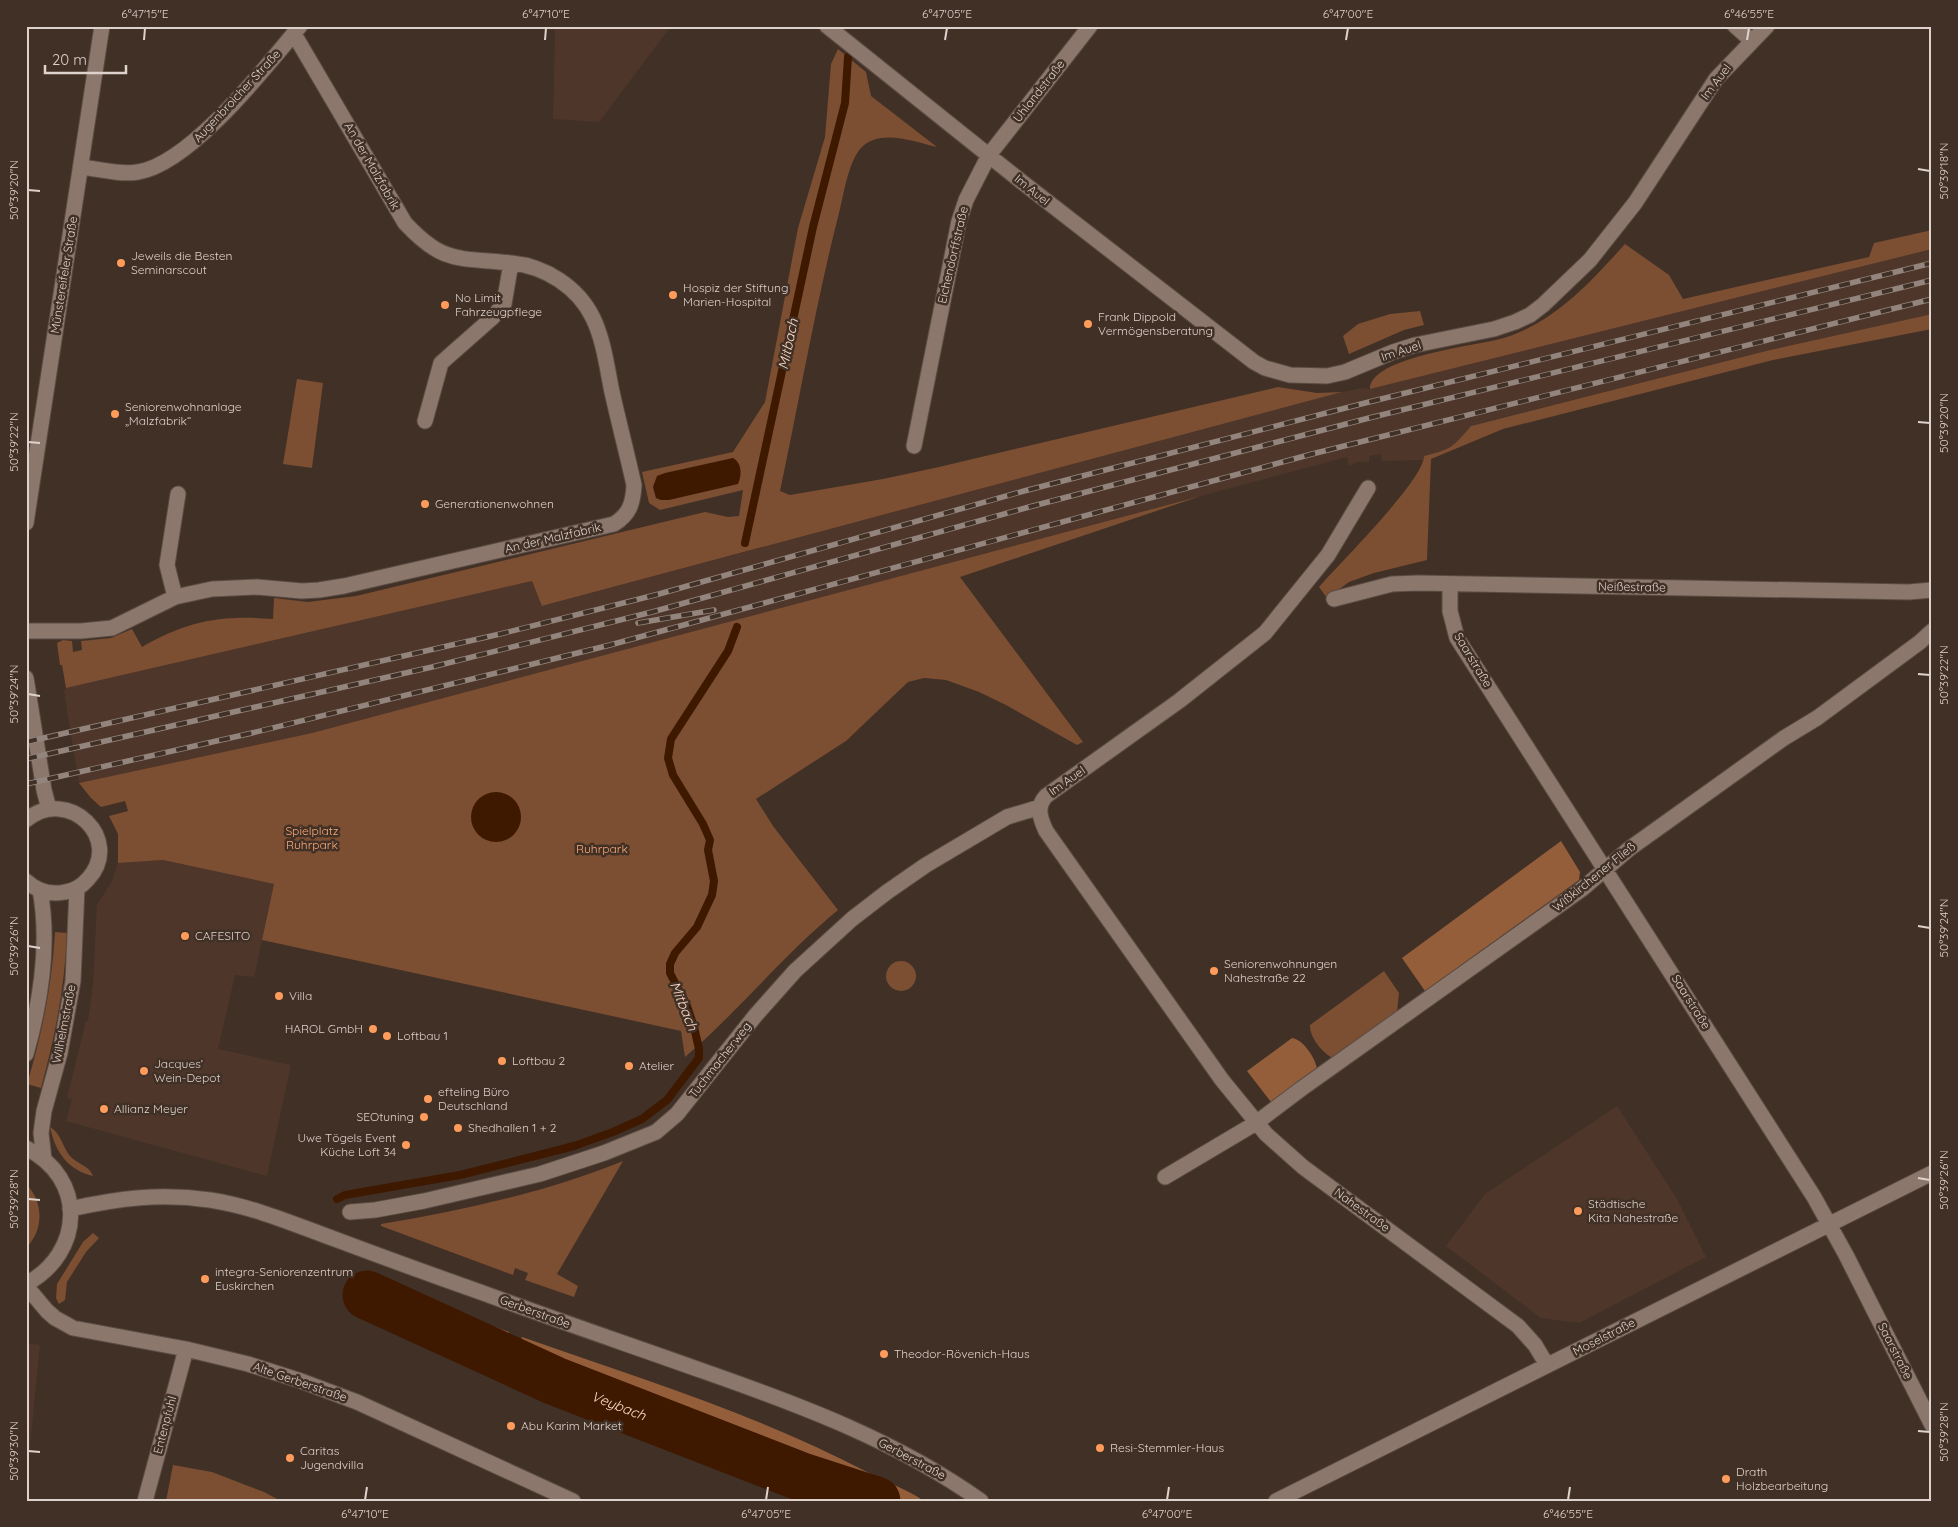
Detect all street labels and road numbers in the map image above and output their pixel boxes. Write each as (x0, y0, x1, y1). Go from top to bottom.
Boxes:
street label: Augenbroicher Straße (190, 46, 284, 145)
street label: Uhlandstraße (1010, 56, 1068, 125)
street label: Im Auel (1697, 61, 1734, 103)
street label: An der Malzfabrik (341, 120, 403, 212)
street label: Im Auel (1012, 171, 1053, 208)
street label: Eichendorffstraße (934, 205, 971, 305)
street label: Münstereifeler Straße (47, 215, 80, 335)
street label: Im Auel (1379, 337, 1423, 364)
street label: An der Malzfabrik (503, 519, 602, 556)
street label: Neißestraße (1598, 578, 1666, 595)
street label: Saarstraße (1451, 630, 1496, 690)
street label: Im Auel (1046, 763, 1088, 799)
street label: Wißkirchener Fließ (1549, 839, 1638, 915)
street label: Saarstraße (1669, 972, 1714, 1032)
street label: Wilhelmstraße (49, 983, 79, 1064)
street label: Tuchmacherweg (685, 1019, 754, 1101)
street label: Nahestraße (1332, 1184, 1393, 1235)
street label: Gerberstraße (498, 1292, 573, 1331)
street label: Moselstraße (1570, 1314, 1638, 1359)
street label: Saarstraße (1875, 1320, 1916, 1382)
street label: Alte Gerberstraße (251, 1358, 349, 1405)
street label: Entenpfuhl (150, 1394, 179, 1456)
street label: Gerberstraße (876, 1435, 949, 1483)

